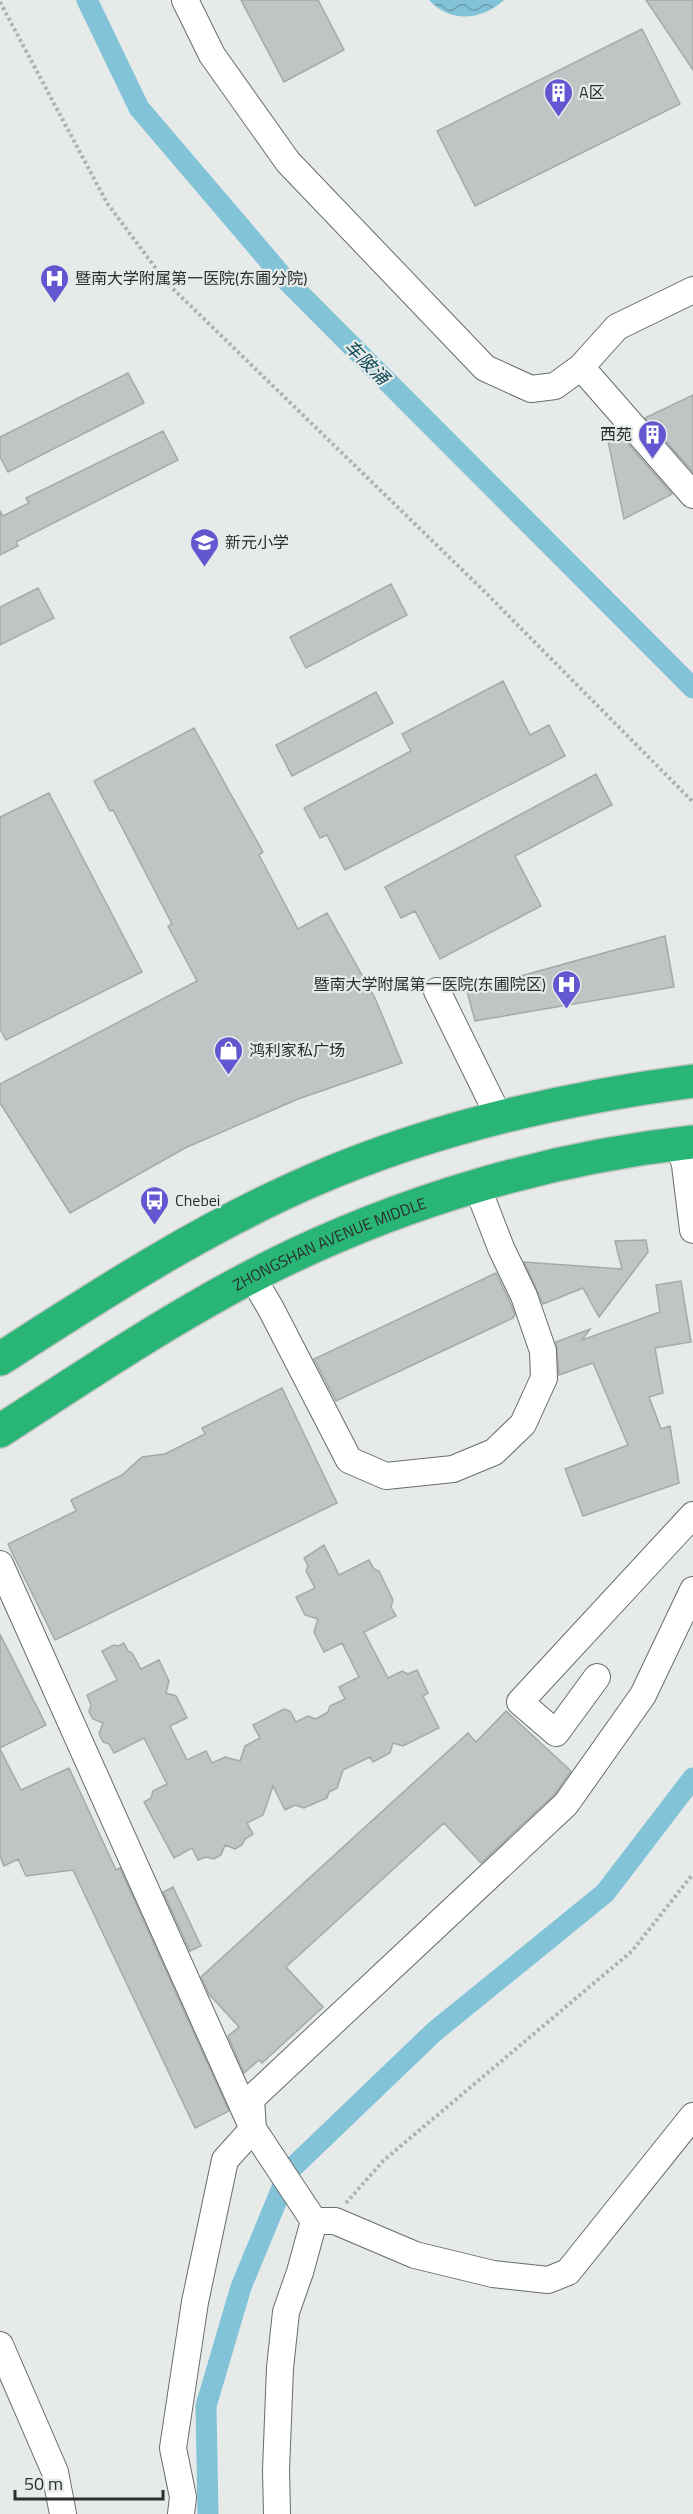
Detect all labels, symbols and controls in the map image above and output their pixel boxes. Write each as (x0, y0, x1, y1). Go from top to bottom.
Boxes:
building icon: A区 (542, 76, 574, 118)
place label: A区 (579, 80, 605, 104)
hospital icon: 暨南大学附属第一医院(东圃分院) (38, 262, 70, 304)
place label: 暨南大学附属第一医院(东圃分院) (75, 266, 307, 290)
water label: 车陂涌 (338, 333, 397, 392)
building icon: 西苑 (637, 418, 669, 460)
place label: 西苑 (600, 422, 632, 446)
school or university icon: 新元小学 (188, 526, 220, 568)
place label: 新元小学 (225, 530, 289, 554)
hospital icon: 暨南大学附属第一医院(东圃院区) (551, 968, 583, 1010)
place label: 暨南大学附属第一医院(东圃院区) (314, 972, 546, 996)
shop icon: 鸿利家私广场 (212, 1034, 244, 1076)
place label: 鸿利家私广场 (249, 1038, 345, 1062)
bus stop icon: Chebei (138, 1184, 170, 1226)
place label: Chebei (175, 1188, 220, 1212)
street label: ZHONGSHAN AVENUE MIDDLE (228, 1191, 430, 1297)
scale bar (15, 2463, 164, 2501)
text: 50 m (24, 2470, 63, 2497)

